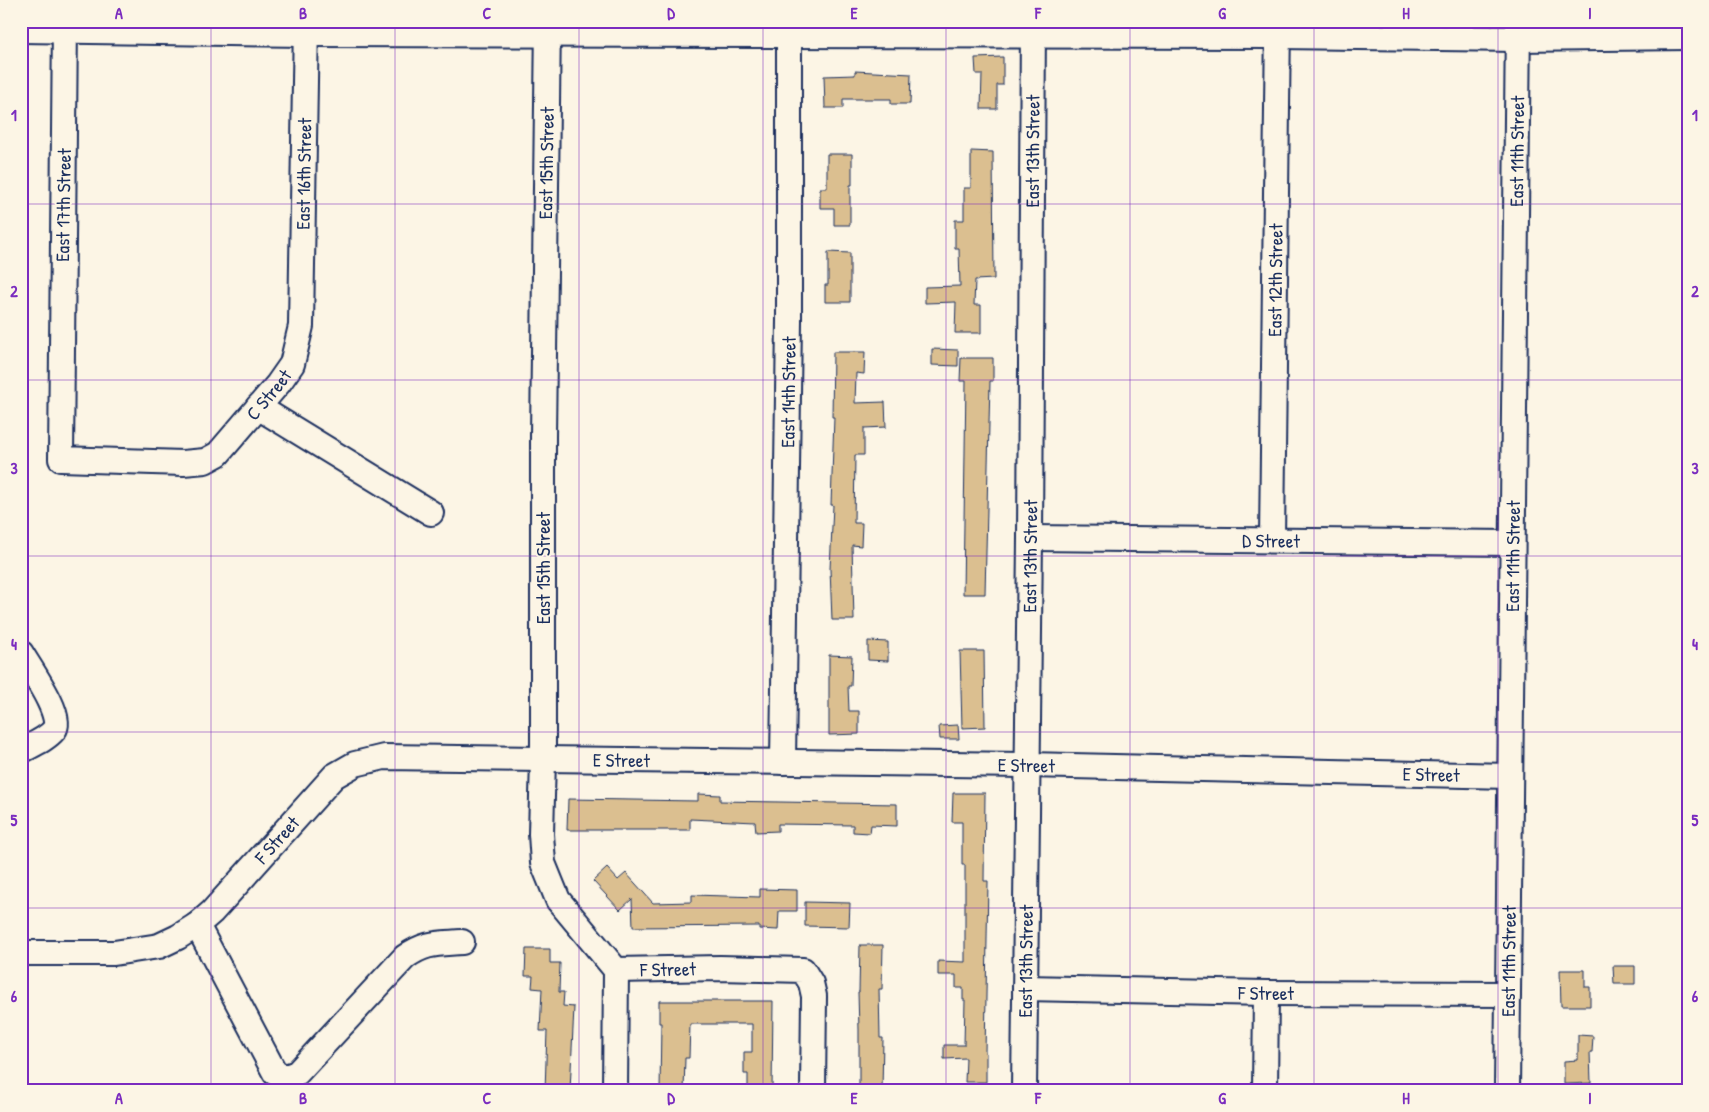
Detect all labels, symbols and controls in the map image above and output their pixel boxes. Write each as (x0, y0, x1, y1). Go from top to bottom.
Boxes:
text: A (115, 2, 123, 24)
text: B (299, 2, 307, 24)
text: C (483, 2, 492, 24)
text: D (667, 2, 675, 24)
text: E (850, 2, 858, 24)
text: F (1034, 2, 1042, 24)
text: G (1218, 2, 1226, 24)
text: H (1402, 2, 1410, 24)
text: I (1588, 2, 1592, 24)
street label: East 13th Street (1019, 94, 1046, 207)
street label: East 11th Street (1503, 95, 1530, 207)
text: 1 (11, 104, 17, 126)
text: 1 (1692, 104, 1698, 126)
street label: East 15th Street (532, 106, 560, 219)
street label: East 16th Street (290, 117, 317, 230)
street label: East 17th Street (49, 148, 77, 262)
street label: East 12th Street (1261, 223, 1289, 337)
text: 2 (10, 280, 18, 302)
text: 2 (1691, 280, 1699, 302)
street label: East 14th Street (774, 336, 802, 448)
street label: C Street (240, 364, 298, 426)
text: 3 (10, 457, 18, 479)
text: 3 (1691, 457, 1699, 479)
street label: East 13th Street (1016, 499, 1043, 613)
street label: East 11th Street (1499, 500, 1526, 612)
street label: East 15th Street (530, 511, 556, 624)
street label: D Street (1242, 527, 1300, 554)
text: 4 (11, 633, 17, 655)
text: 4 (1692, 633, 1698, 655)
street label: E Street (593, 747, 651, 773)
street label: E Street (998, 752, 1056, 779)
street label: E Street (1402, 761, 1461, 788)
text: 5 (11, 809, 18, 831)
text: 5 (1692, 809, 1699, 831)
street label: F Street (248, 810, 305, 870)
street label: East 13th Street (1012, 904, 1039, 1018)
street label: East 11th Street (1495, 905, 1522, 1017)
street label: F Street (639, 955, 697, 983)
street label: F Street (1237, 979, 1294, 1006)
text: 6 (11, 985, 18, 1007)
text: 6 (1692, 985, 1699, 1007)
text: A (115, 1087, 123, 1109)
text: B (299, 1087, 307, 1109)
text: C (483, 1087, 492, 1109)
text: D (667, 1087, 675, 1109)
text: E (850, 1087, 858, 1109)
text: F (1034, 1087, 1042, 1109)
text: G (1218, 1087, 1226, 1109)
text: H (1402, 1087, 1410, 1109)
text: I (1588, 1087, 1592, 1109)

